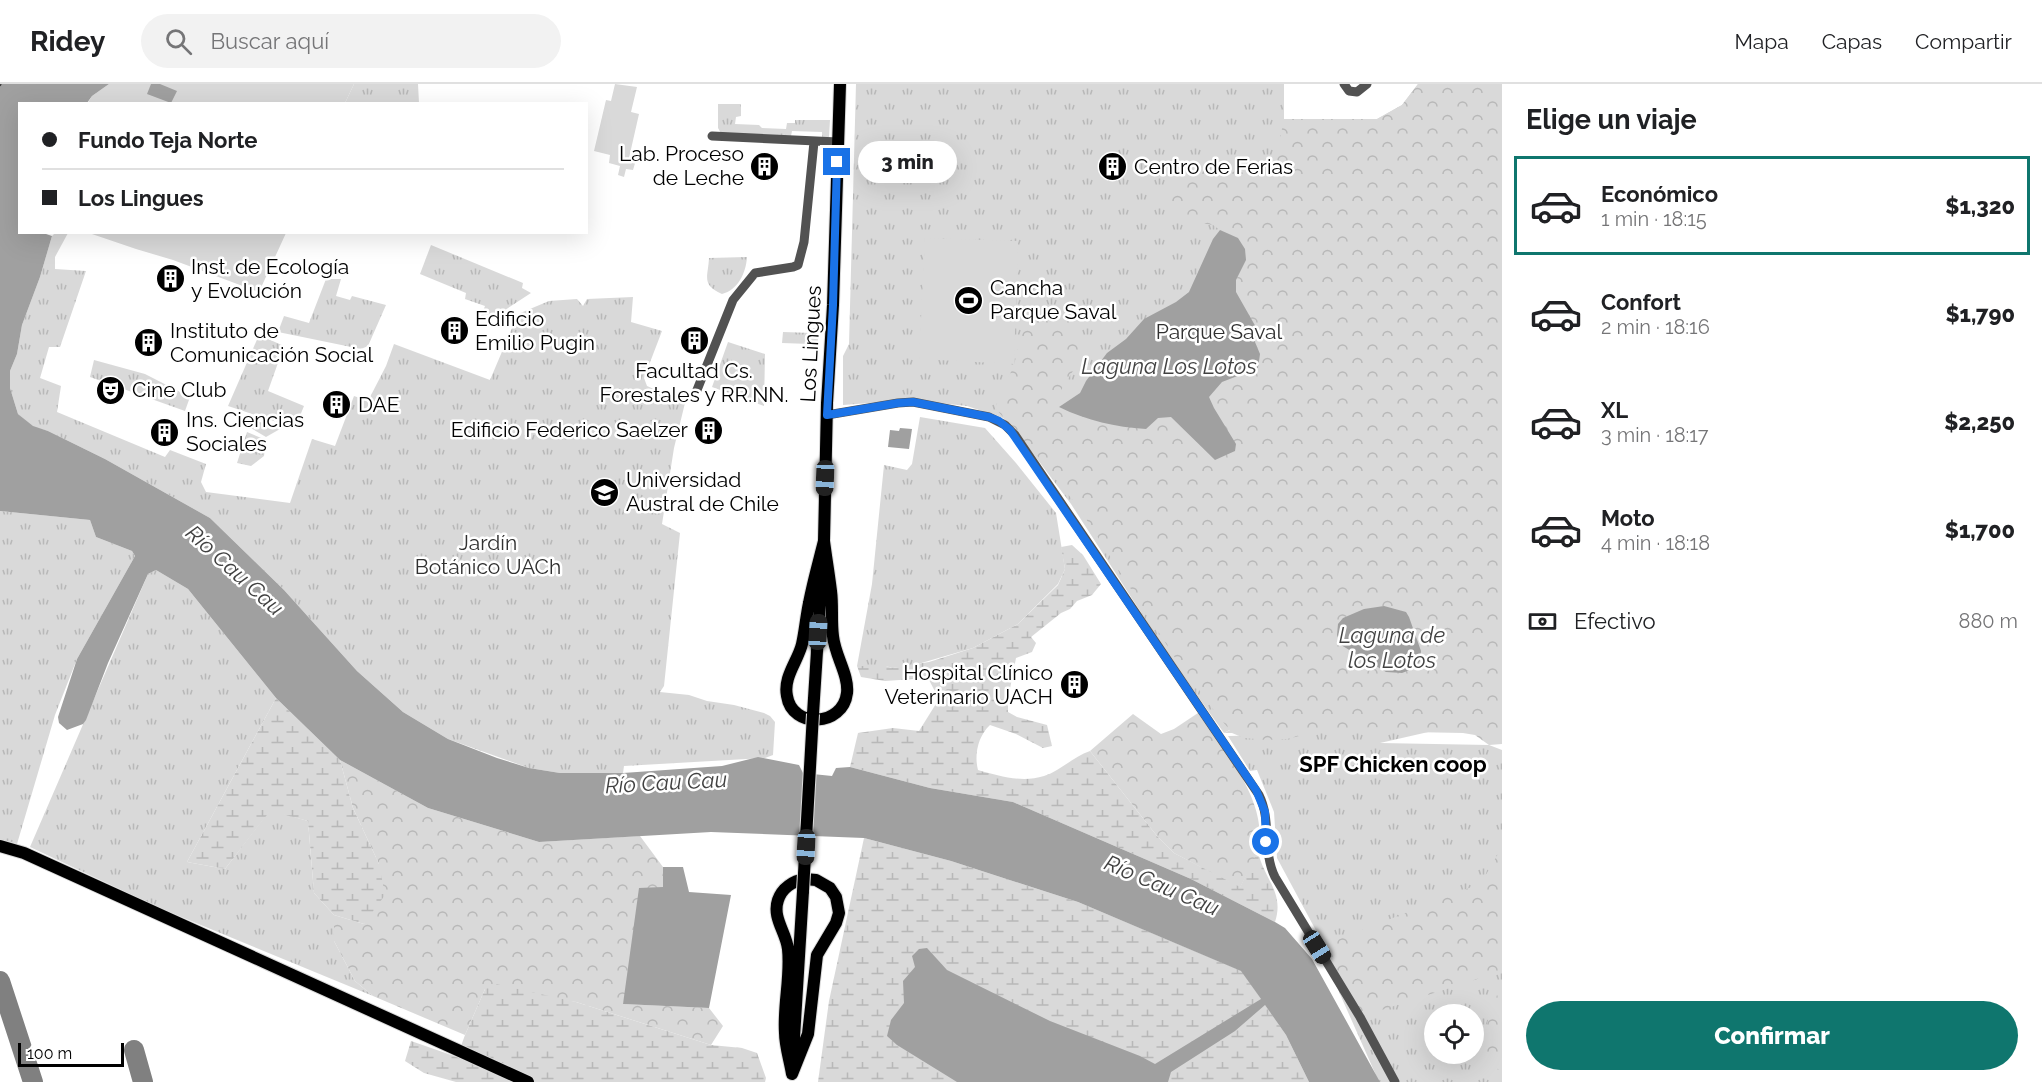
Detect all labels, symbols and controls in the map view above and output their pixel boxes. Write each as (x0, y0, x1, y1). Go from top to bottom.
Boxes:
search box (141, 14, 561, 68)
text: Ridey (30, 25, 105, 58)
icon: search (162, 25, 195, 58)
text: Buscar aquí (210, 28, 329, 54)
text: Mapa (1734, 29, 1789, 54)
text: Capas (1822, 29, 1882, 54)
text: Compartir (1915, 29, 2012, 54)
text: Elige un viaje (1526, 104, 1697, 135)
text: Fundo Teja Norte (78, 127, 257, 153)
place label: Lab. Proceso de Leche (619, 141, 744, 190)
callout: 3 min (858, 141, 957, 183)
route end (823, 148, 850, 175)
building icon: Lab. Proceso de Leche (749, 150, 781, 182)
text: 3 min (881, 150, 934, 174)
building icon: Centro de Ferias (1097, 151, 1129, 183)
place label: Centro de Ferias (1134, 154, 1293, 179)
icon: car (1529, 179, 1583, 233)
text: Económico (1601, 181, 1718, 207)
text: Los Lingues (78, 185, 204, 211)
text: $1,320 (1945, 193, 2015, 219)
text: 1 min · 18:15 (1601, 207, 1707, 231)
place label: Inst. de Ecología y Evolución (191, 254, 349, 303)
building icon: Inst. de Ecología y Evolución (154, 263, 186, 295)
place label: Cancha Parque Saval (990, 275, 1117, 324)
sports icon: Cancha Parque Saval (953, 284, 985, 316)
street label: Los Lingues (795, 285, 826, 403)
icon: car (1529, 287, 1583, 341)
text: Confort (1601, 289, 1681, 315)
text: $1,790 (1945, 301, 2015, 327)
place label: Edificio Emilio Pugin (475, 306, 595, 355)
building icon: Edificio Emilio Pugin (438, 315, 470, 347)
text: 2 min · 18:16 (1601, 315, 1710, 339)
place label: Instituto de Comunicación Social (170, 318, 373, 367)
park label: Parque Saval (1156, 319, 1283, 344)
building icon: Facultad Cs. Forestales y RR.NN. (678, 324, 710, 356)
building icon: Instituto de Comunicación Social (133, 327, 165, 359)
water label: Laguna Los Lotos (1081, 353, 1257, 379)
place label: Facultad Cs. Forestales y RR.NN. (599, 358, 789, 407)
theatre icon: Cine Club (95, 374, 127, 406)
place label: Cine Club (132, 377, 227, 402)
building icon: DAE (321, 389, 353, 421)
place label: DAE (358, 392, 399, 417)
icon: car (1529, 395, 1583, 449)
text: XL (1601, 397, 1628, 423)
place label: Ins. Ciencias Sociales (186, 407, 304, 456)
text: $2,250 (1944, 409, 2015, 435)
building icon: Edificio Federico Saelzer (693, 414, 725, 446)
building icon: Ins. Ciencias Sociales (149, 416, 181, 448)
place label: Edificio Federico Saelzer (451, 417, 689, 442)
text: 3 min · 18:17 (1601, 423, 1709, 447)
car (815, 460, 835, 496)
place label: Universidad Austral de Chile (626, 467, 779, 516)
school or university icon: Universidad Austral de Chile (589, 476, 621, 508)
icon: car (1529, 503, 1583, 557)
text: Moto (1601, 505, 1655, 531)
text: $1,700 (1945, 517, 2015, 543)
water label: Río Cau Cau (181, 519, 289, 621)
park label: Jardín Botánico UACh (415, 530, 561, 579)
text: 4 min · 18:18 (1601, 531, 1710, 555)
icon: cash (1526, 605, 1559, 638)
text: Efectivo (1574, 608, 1656, 634)
text: 880 m (1959, 609, 2018, 633)
car (808, 614, 828, 650)
water label: Laguna de los Lotos (1339, 622, 1445, 673)
place label: Hospital Clínico Veterinario UACH (885, 660, 1053, 709)
building icon: Hospital Clínico Veterinario UACH (1058, 669, 1090, 701)
district label: SPF Chicken coop (1299, 751, 1487, 777)
water label: Río Cau Cau (604, 766, 728, 798)
route start (1252, 828, 1279, 855)
car (796, 829, 816, 865)
water label: Río Cau Cau (1101, 849, 1223, 921)
car (1300, 927, 1334, 967)
button: Confirmar (1526, 1001, 2018, 1070)
map controls (1424, 1004, 1484, 1064)
button: locate (1424, 1004, 1484, 1064)
scale bar (18, 1040, 124, 1068)
text: 100 m (27, 1044, 72, 1063)

